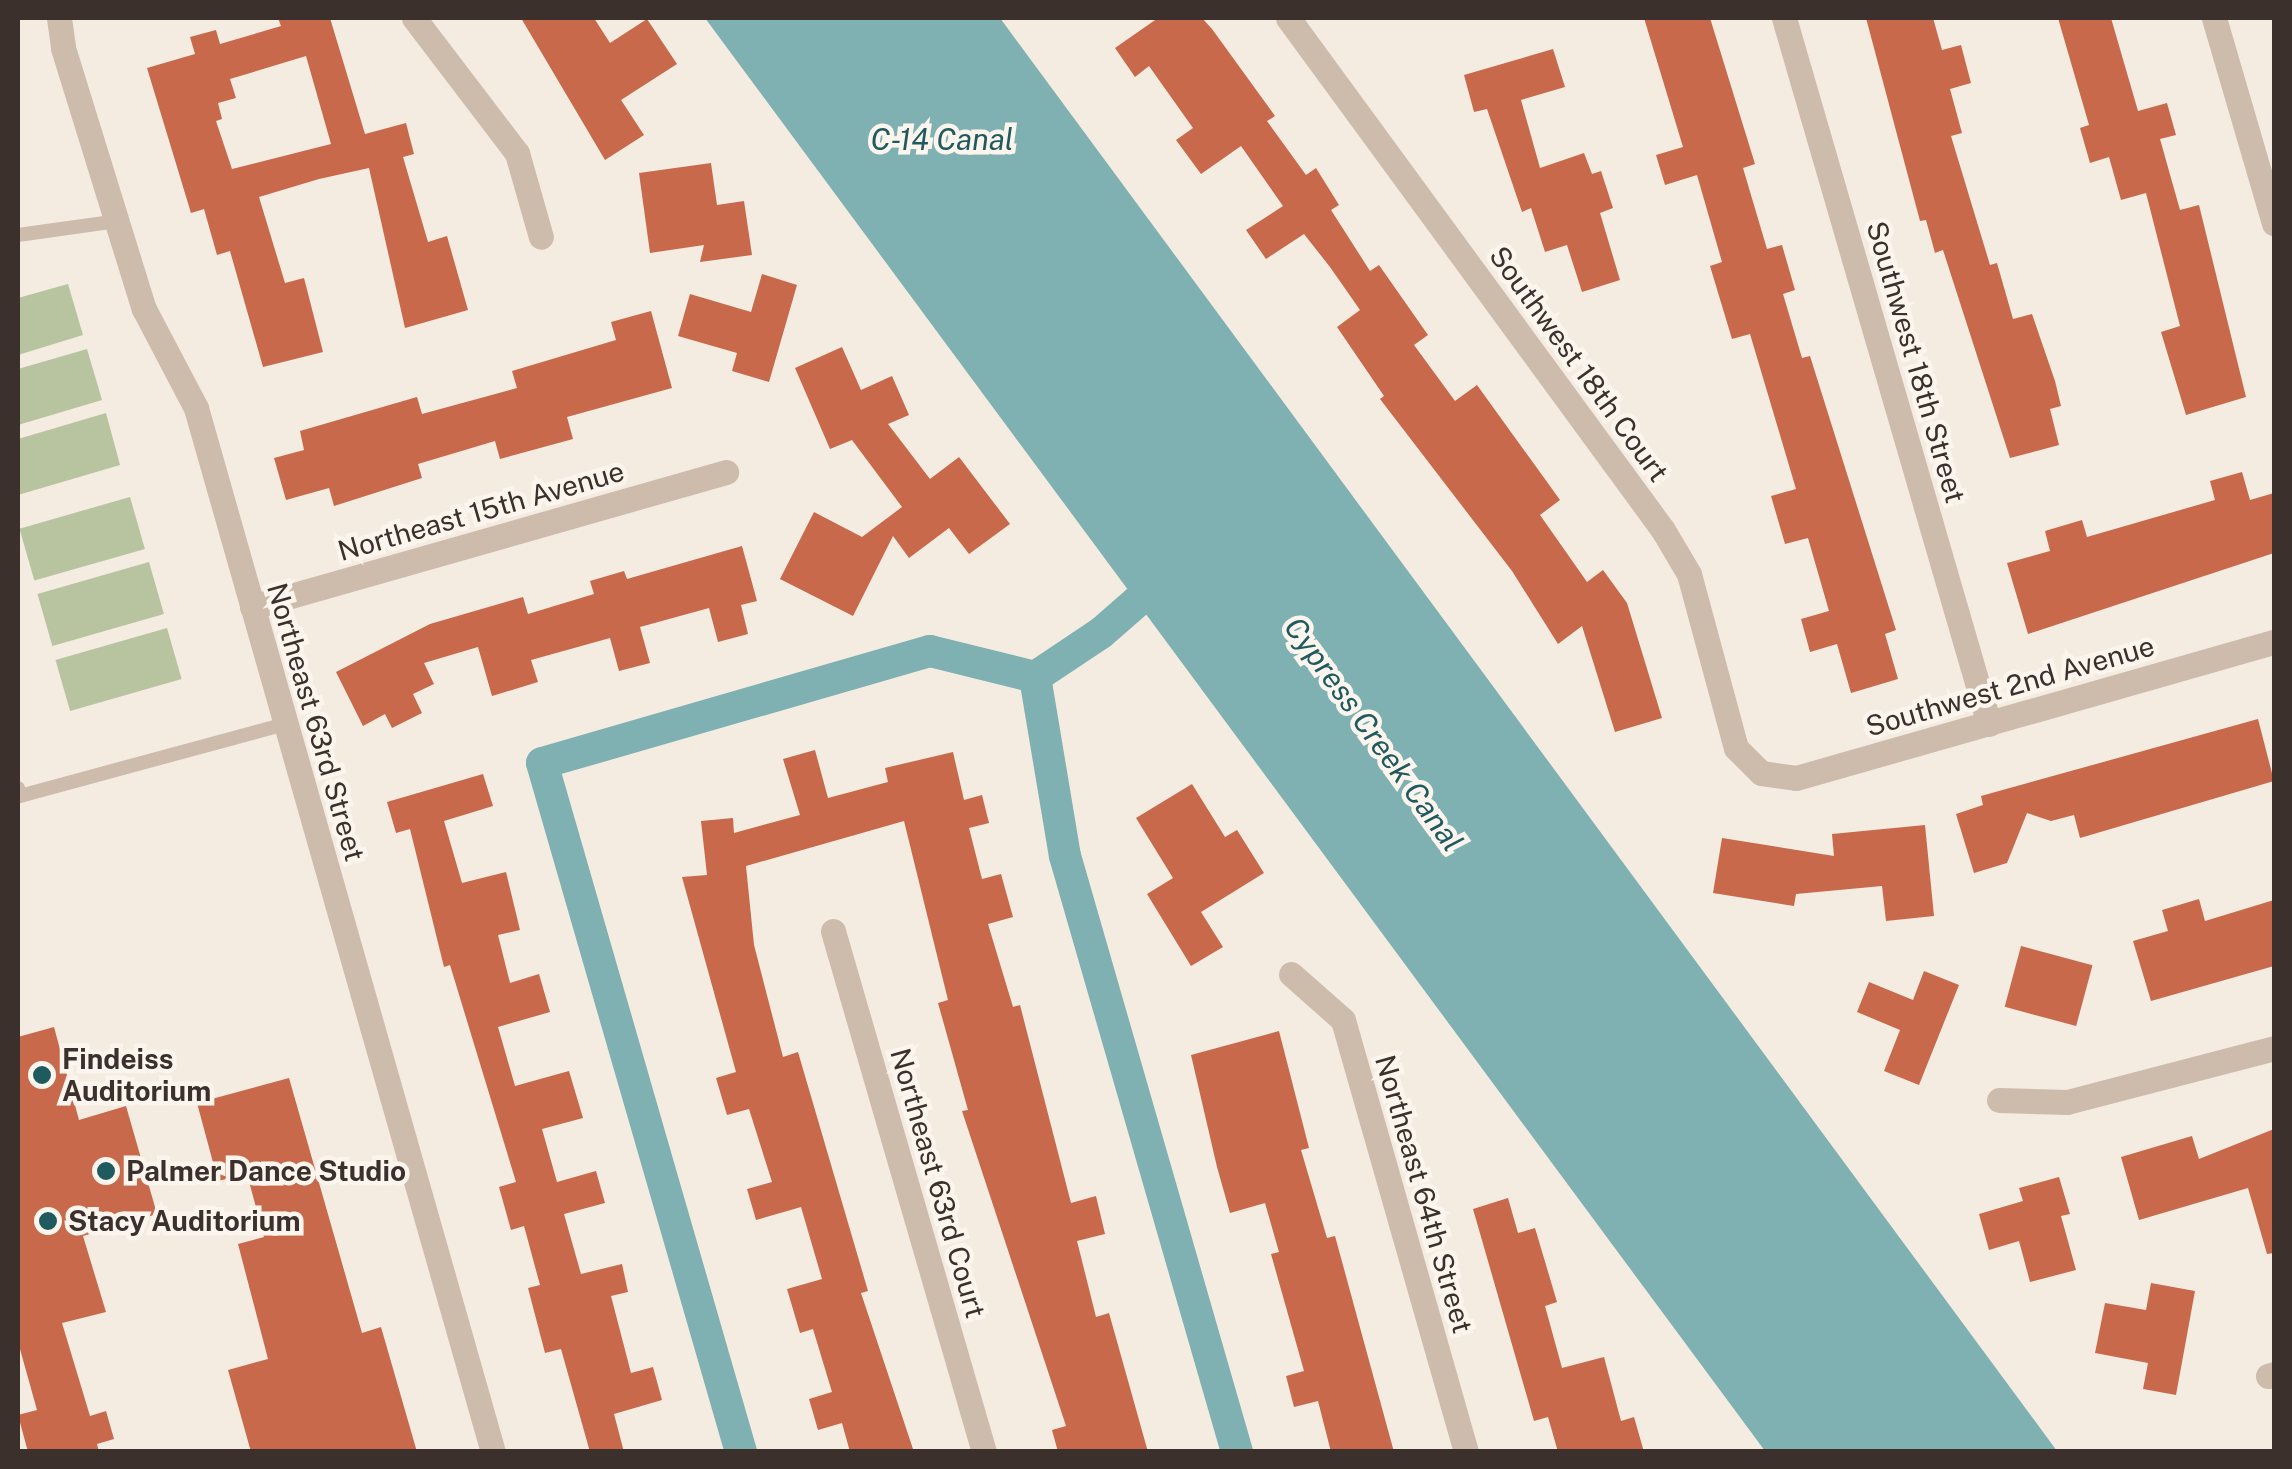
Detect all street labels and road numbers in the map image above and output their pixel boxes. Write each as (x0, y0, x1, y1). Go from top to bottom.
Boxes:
street label: Southwest 18th Street (1860, 217, 1972, 507)
street label: Southwest 18th Court (1482, 240, 1676, 488)
street label: Northeast 15th Avenue (334, 454, 628, 568)
street label: Northeast 63rd Street (260, 579, 372, 865)
street label: Southwest 2nd Avenue (1862, 629, 2158, 743)
street label: Northeast 63rd Court (883, 1044, 993, 1322)
street label: Northeast 64th Street (1368, 1051, 1480, 1337)

